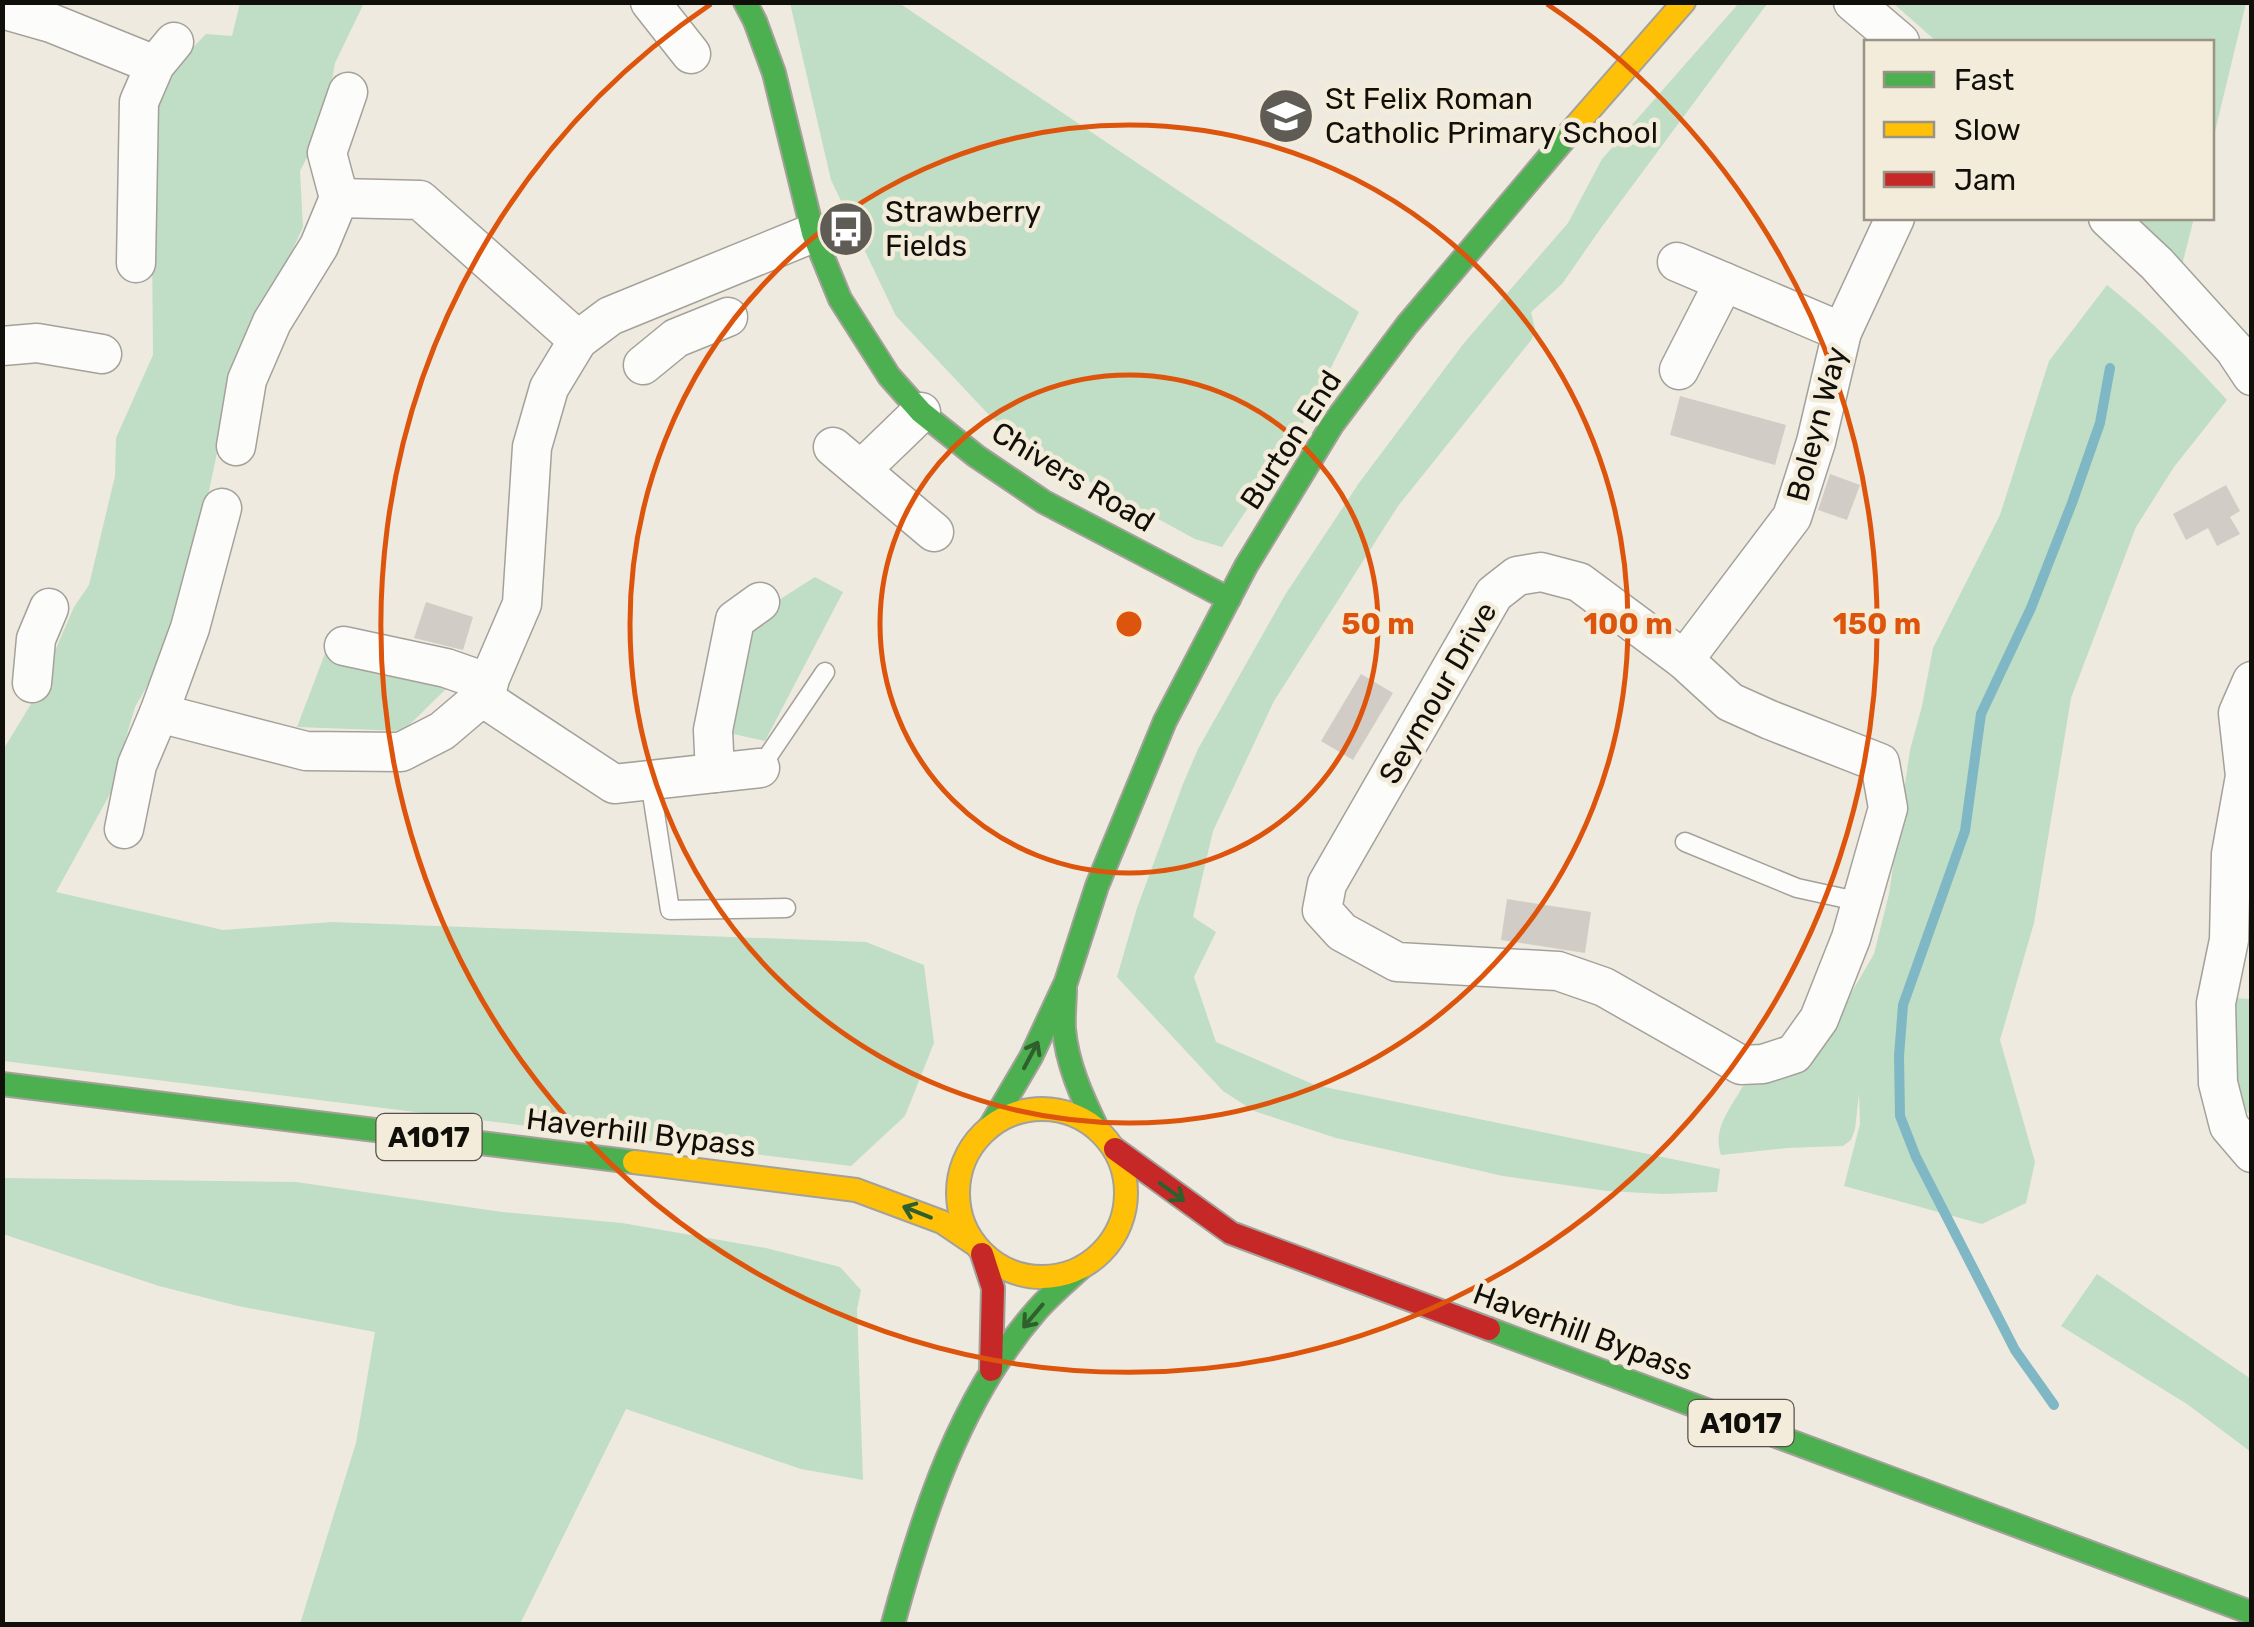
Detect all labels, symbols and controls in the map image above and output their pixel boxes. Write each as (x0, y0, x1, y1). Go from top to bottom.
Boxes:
legend (1864, 40, 2214, 220)
text: Fast (1954, 62, 2014, 98)
place label: St Felix Roman Catholic Primary School (1325, 81, 1658, 151)
school or university icon: St Felix Roman Catholic Primary School (1256, 86, 1316, 146)
text: Slow (1954, 112, 2021, 148)
text: Jam (1954, 162, 2016, 198)
place label: Strawberry Fields (885, 194, 1041, 264)
bus stop icon: Strawberry Fields (816, 199, 876, 259)
street label: Boleyn Way (1779, 343, 1855, 505)
street label: Burton End (1233, 364, 1349, 516)
street label: Chivers Road (985, 414, 1161, 540)
street label: Seymour Drive (1371, 596, 1505, 790)
centre of rings (1111, 606, 1147, 642)
text: 50 m (1341, 606, 1415, 642)
text: 100 m (1583, 606, 1673, 642)
text: 150 m (1833, 606, 1921, 642)
one-way arrow (1022, 1041, 1041, 1071)
street label: Haverhill Bypass (524, 1101, 758, 1165)
road number: A1017 (376, 1114, 482, 1160)
one-way arrow (1158, 1181, 1185, 1202)
one-way arrow (902, 1202, 933, 1220)
street label: Haverhill Bypass (1468, 1276, 1698, 1388)
one-way arrow (1023, 1302, 1045, 1328)
road number: A1017 (1688, 1400, 1794, 1446)

